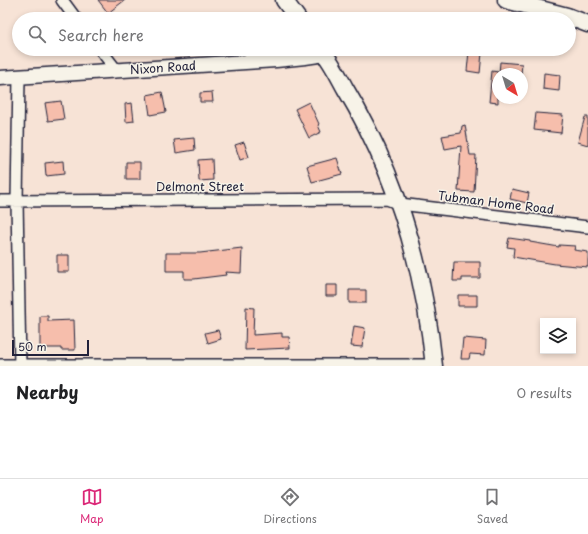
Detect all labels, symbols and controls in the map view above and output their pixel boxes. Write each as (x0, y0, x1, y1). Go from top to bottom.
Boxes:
search box (12, 12, 576, 56)
icon: search (26, 23, 48, 45)
text: Search here (58, 23, 144, 46)
street label: Nixon Road (129, 56, 197, 78)
north arrow (492, 68, 528, 104)
street label: Delmont Street (156, 177, 244, 195)
street label: Tubman Home Road (437, 186, 555, 218)
map controls (540, 318, 576, 354)
button: layers (540, 318, 576, 354)
scale bar (12, 338, 89, 357)
text: 50 m (18, 338, 47, 355)
text: Nearby (16, 379, 78, 405)
text: 0 results (517, 383, 572, 402)
tab: Map (80, 486, 103, 527)
tab: Directions (263, 486, 317, 527)
tab: Saved (477, 486, 508, 527)

